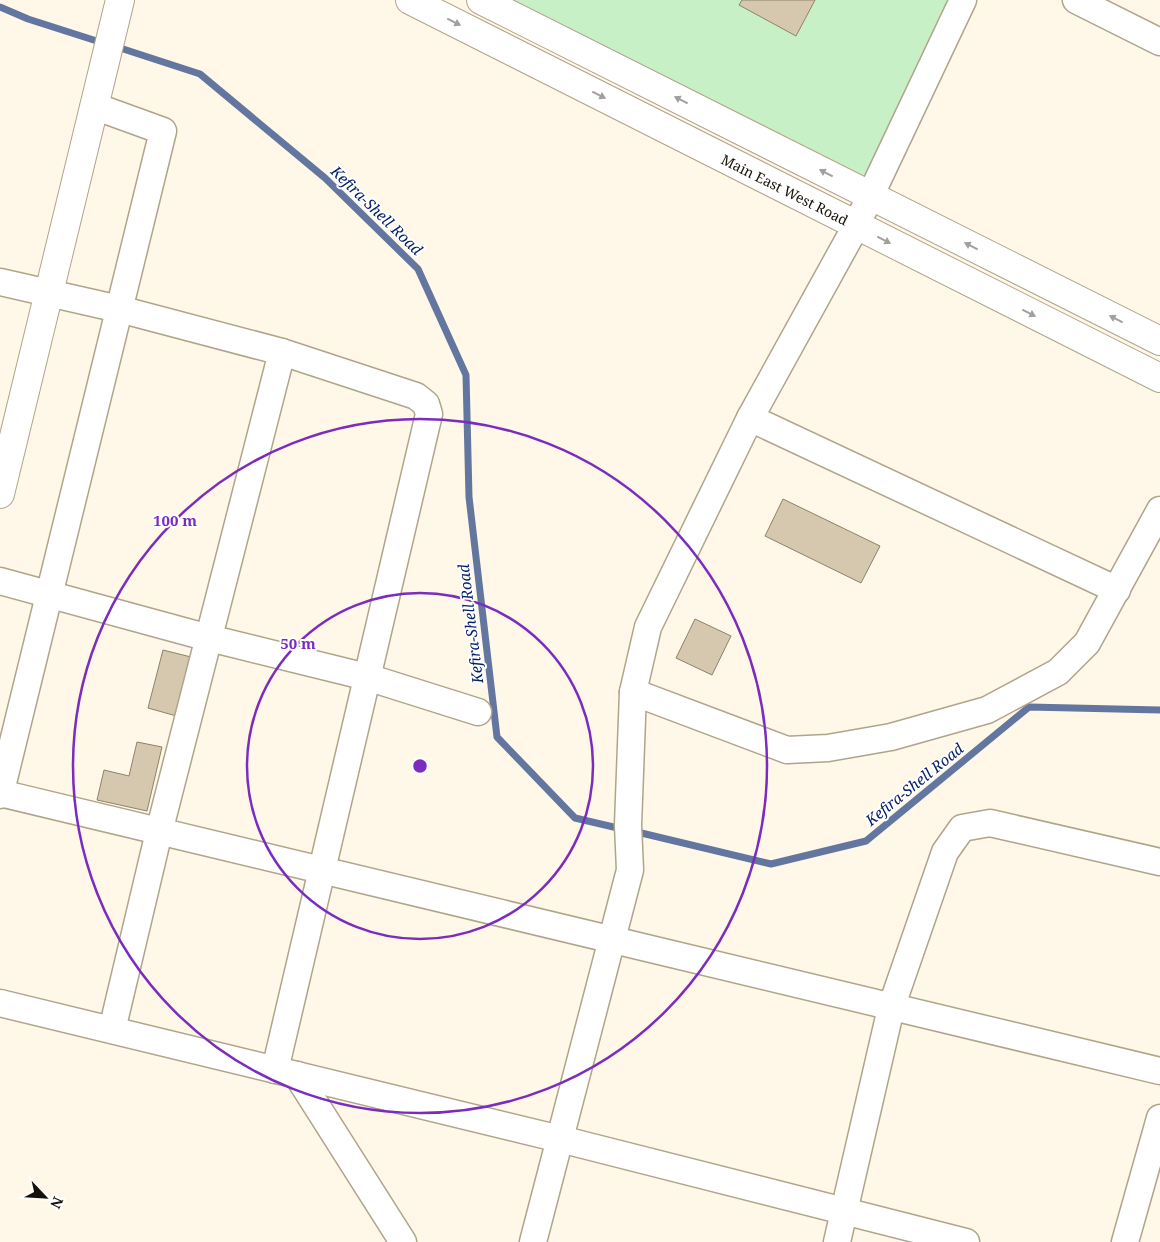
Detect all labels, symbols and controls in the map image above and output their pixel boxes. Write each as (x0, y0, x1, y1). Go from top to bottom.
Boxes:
one-way arrow (446, 18, 461, 26)
one-way arrow (591, 91, 606, 99)
one-way arrow (674, 96, 688, 104)
street label: Main East West Road (718, 149, 852, 229)
water label: Kefira-Shell Road (326, 160, 427, 259)
one-way arrow (819, 168, 833, 176)
one-way arrow (877, 236, 891, 244)
one-way arrow (964, 242, 979, 250)
one-way arrow (1022, 309, 1037, 317)
one-way arrow (1109, 315, 1124, 323)
text: 100 m (153, 510, 197, 530)
water label: Kefira-Shell Road (453, 563, 487, 686)
text: 50 m (280, 633, 316, 653)
water label: Kefira-Shell Road (860, 738, 967, 830)
centre of rings (411, 757, 429, 775)
north arrow (20, 1172, 70, 1222)
text: N (46, 1194, 68, 1212)

